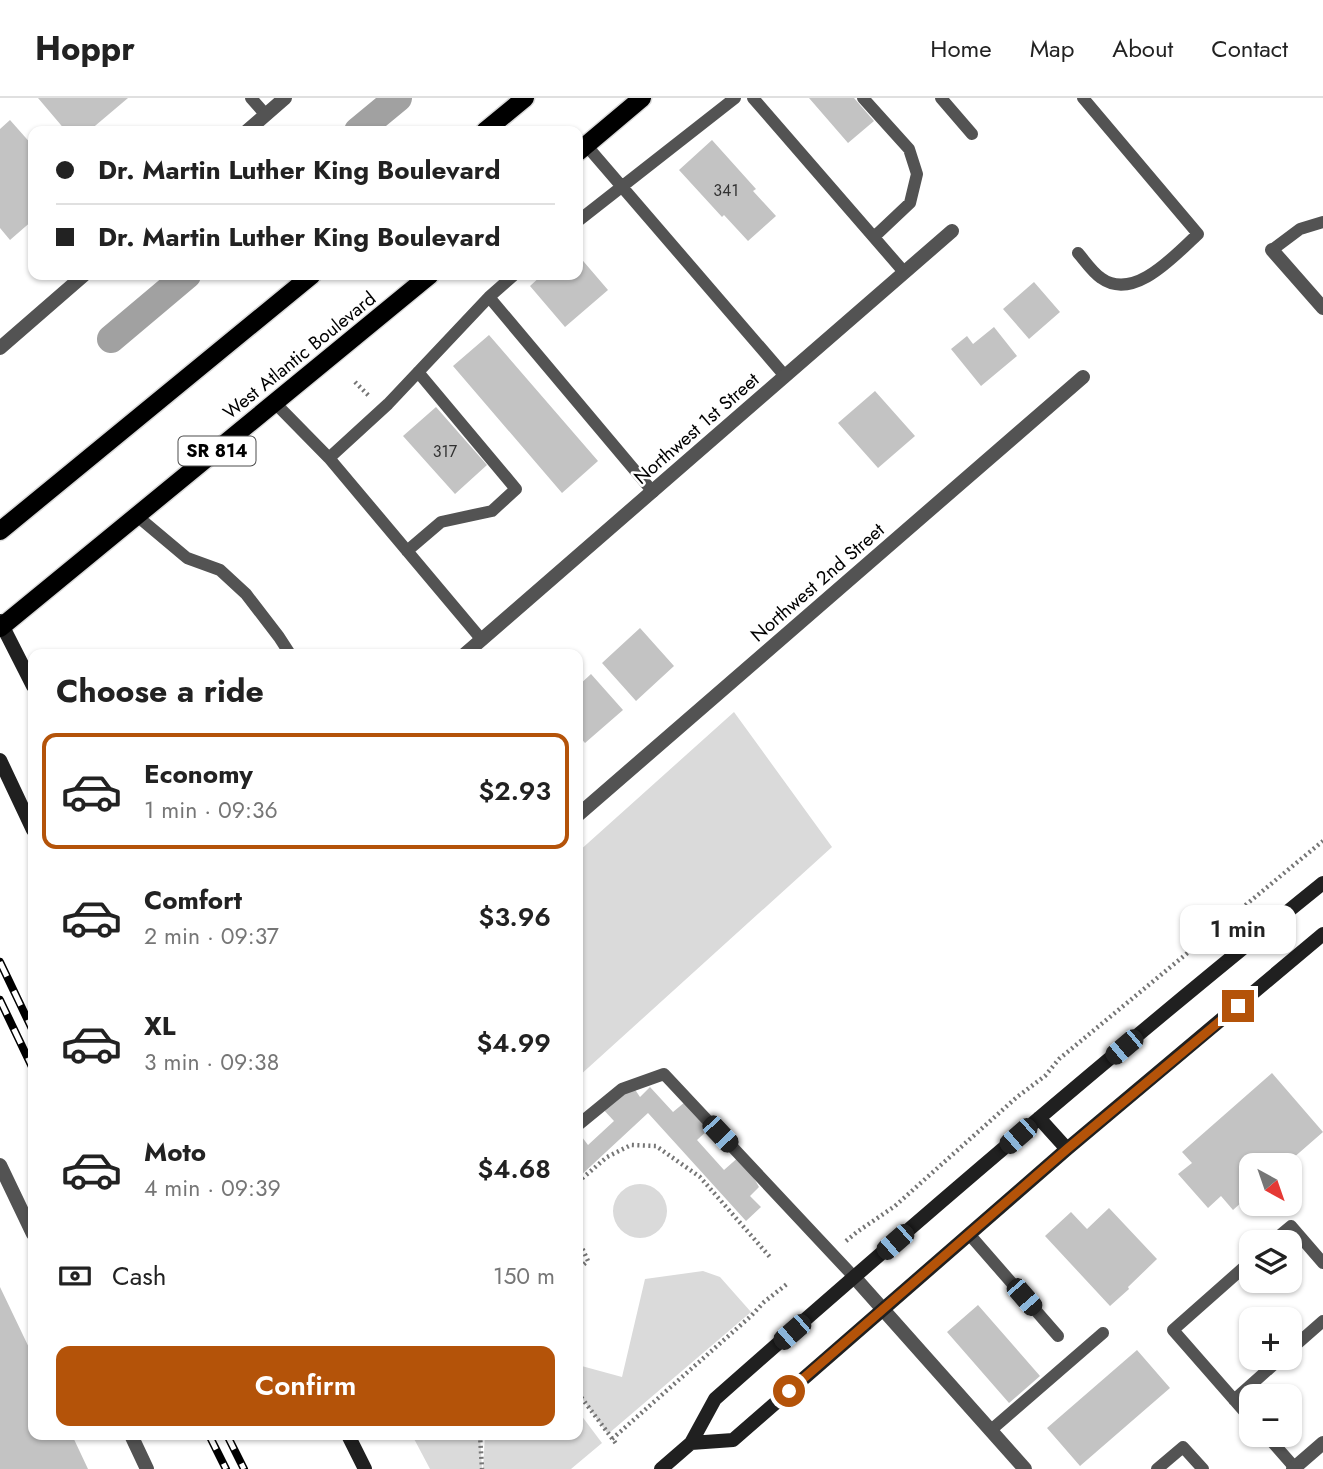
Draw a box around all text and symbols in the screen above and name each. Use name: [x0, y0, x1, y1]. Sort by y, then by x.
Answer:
text: Hoppr: [35, 25, 135, 72]
text: Home: [930, 31, 992, 66]
text: Map: [1030, 31, 1074, 66]
text: About: [1112, 31, 1173, 66]
text: Contact: [1211, 31, 1288, 66]
text: Dr. Martin Luther King Boulevard: [98, 151, 501, 189]
house number: 341: [713, 179, 739, 202]
text: Dr. Martin Luther King Boulevard: [98, 218, 501, 256]
street label: West Atlantic Boulevard: [217, 285, 381, 426]
street label: Northwest 1st Street: [628, 366, 765, 490]
road number: SR 814: [178, 436, 256, 466]
house number: 317: [433, 440, 458, 463]
street label: Northwest 2nd Street: [745, 516, 890, 648]
text: Choose a ride: [56, 668, 264, 714]
text: Economy: [144, 755, 253, 793]
icon: car: [60, 760, 123, 823]
text: $2.93: [478, 772, 551, 810]
text: 1 min · 09:36: [144, 793, 278, 827]
text: Comfort: [144, 881, 242, 919]
icon: car: [60, 886, 123, 949]
text: $3.96: [479, 898, 551, 936]
callout: 1 min: [1180, 904, 1296, 954]
text: 1 min: [1210, 912, 1266, 946]
text: 2 min · 09:37: [144, 919, 279, 953]
route end: [1222, 990, 1254, 1022]
text: XL: [144, 1007, 176, 1045]
icon: car: [60, 1012, 123, 1075]
text: $4.99: [476, 1024, 551, 1062]
car: [1102, 1025, 1147, 1069]
text: 3 min · 09:38: [144, 1045, 279, 1079]
car: [698, 1111, 743, 1157]
car: [996, 1114, 1041, 1158]
text: Moto: [144, 1133, 206, 1171]
icon: car: [60, 1138, 123, 1201]
text: $4.68: [477, 1150, 551, 1188]
north arrow: [1239, 1153, 1302, 1216]
map controls: [1239, 1153, 1302, 1447]
text: 4 min · 09:39: [144, 1171, 281, 1205]
car: [873, 1220, 918, 1264]
button: layers: [1239, 1230, 1302, 1293]
icon: cash: [56, 1257, 94, 1295]
text: Cash: [112, 1257, 166, 1295]
text: 150 m: [493, 1259, 555, 1293]
car: [1003, 1274, 1046, 1320]
button: +: [1239, 1307, 1302, 1370]
car: [770, 1310, 815, 1354]
button: Confirm: [56, 1346, 555, 1426]
route start: [773, 1375, 805, 1407]
button: −: [1239, 1384, 1302, 1447]

